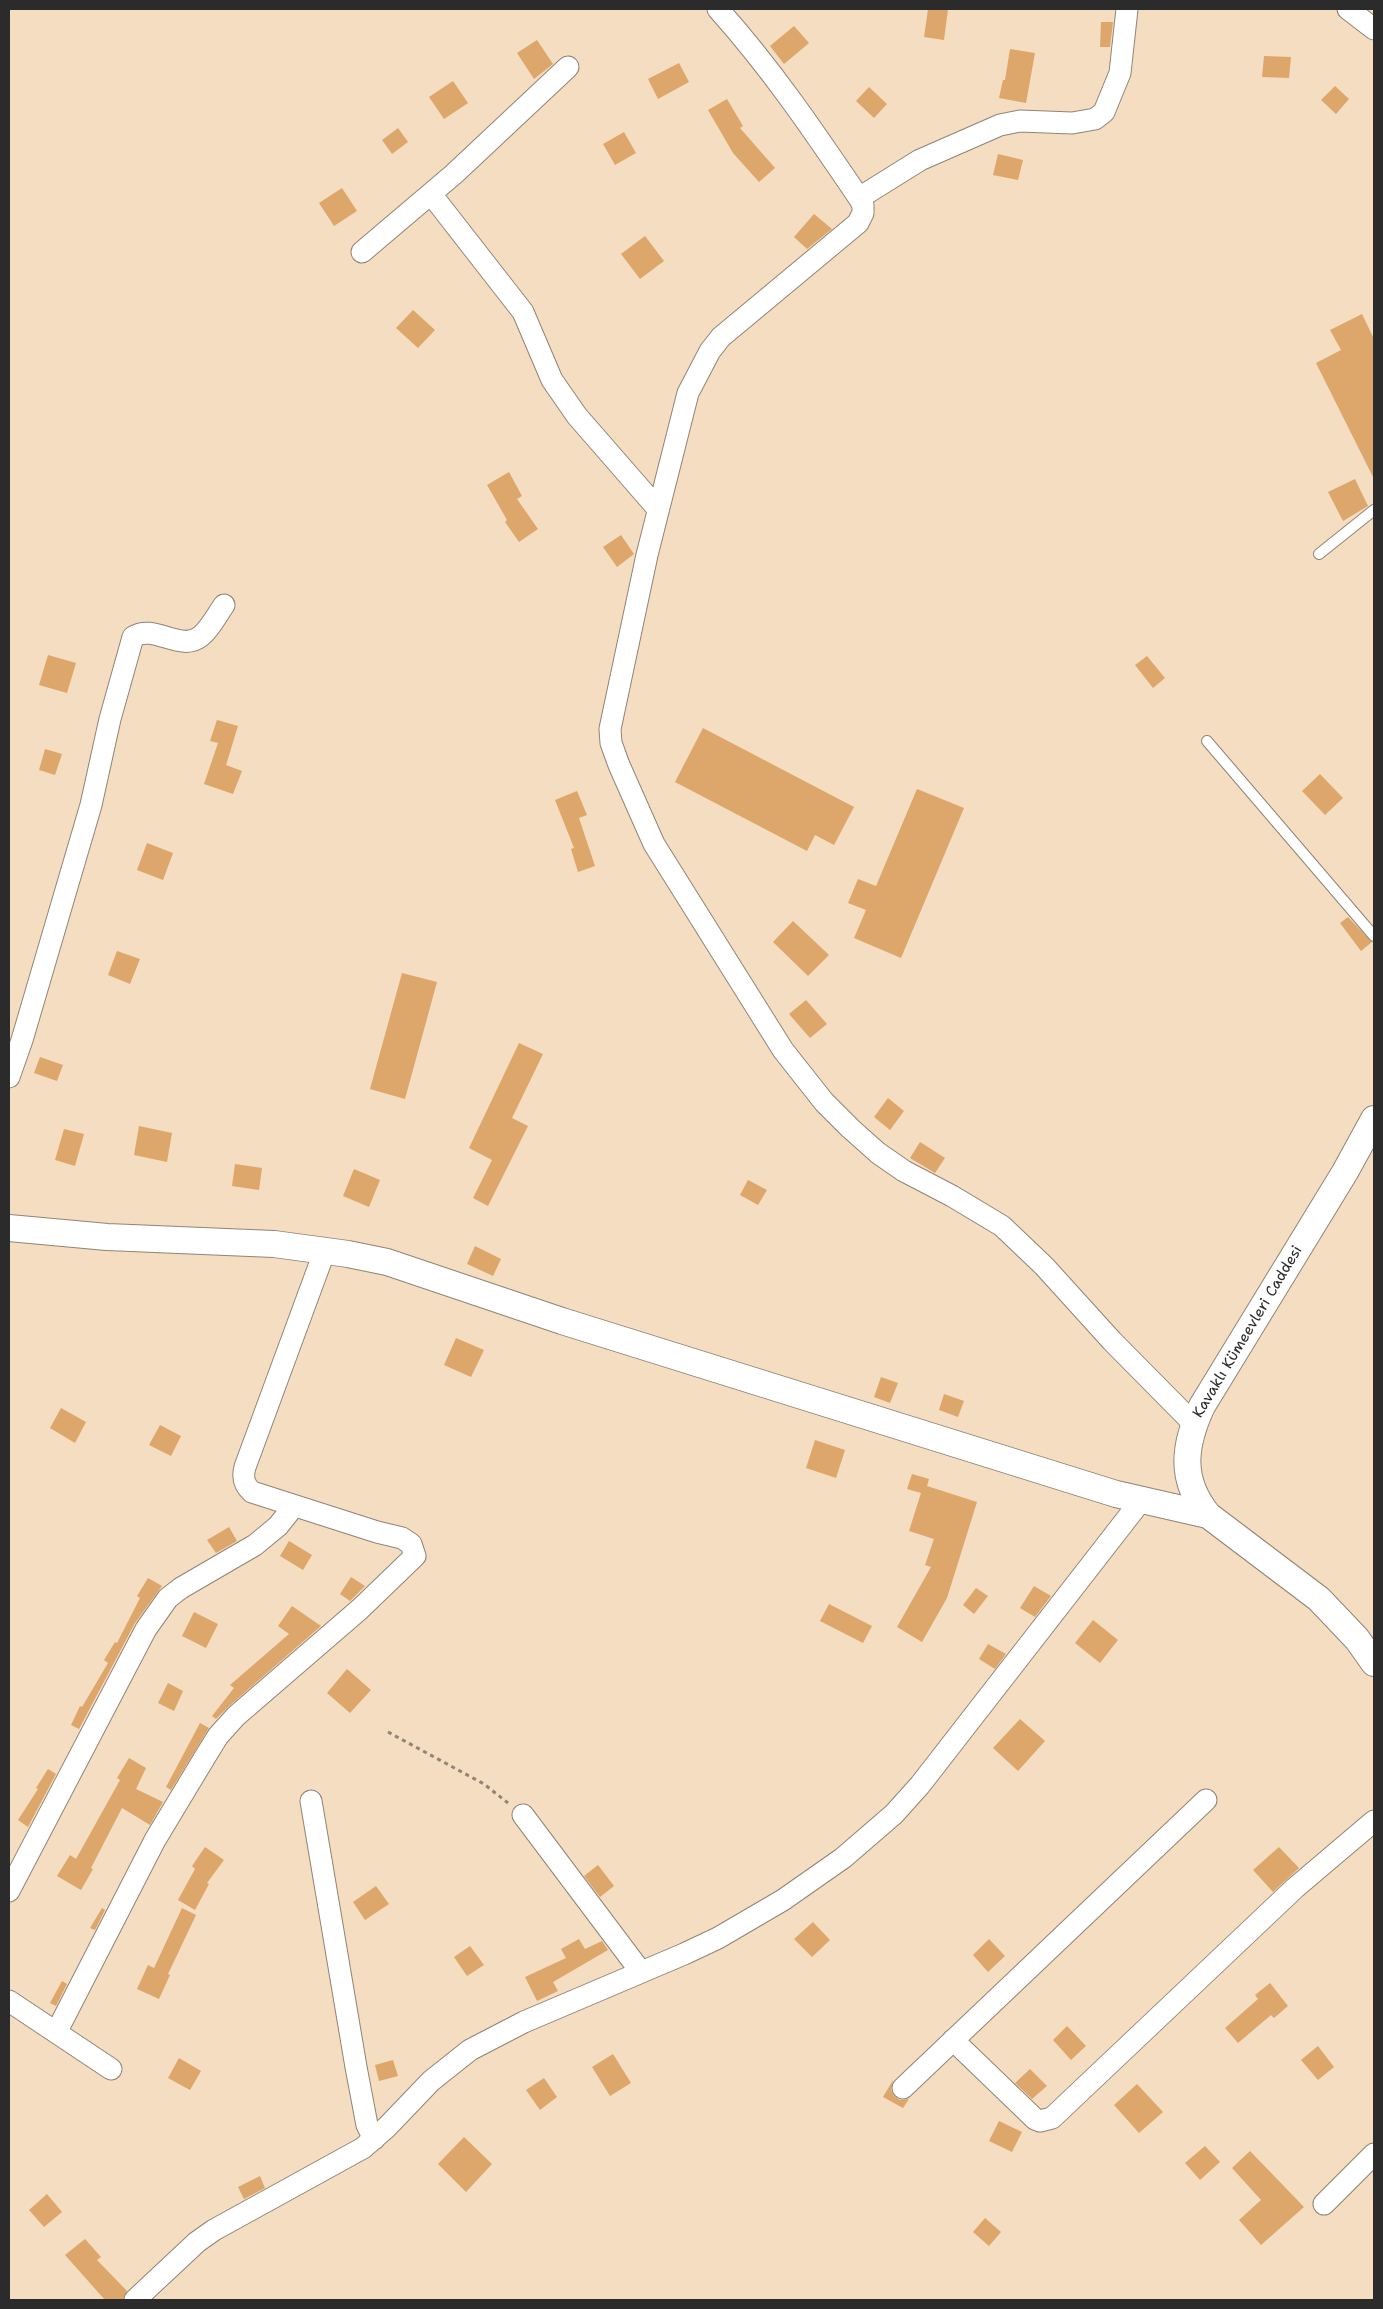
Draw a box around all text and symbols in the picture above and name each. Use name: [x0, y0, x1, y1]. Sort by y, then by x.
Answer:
street label: Kavaklı Kümeevleri Caddesi: [1189, 1243, 1307, 1421]

